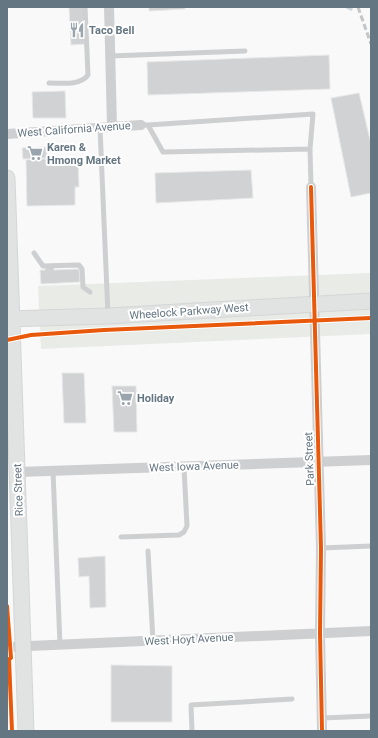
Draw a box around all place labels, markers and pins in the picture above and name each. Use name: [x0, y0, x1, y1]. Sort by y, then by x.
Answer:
restaurant icon: Taco Bell: [68, 21, 86, 39]
place label: Taco Bell: [89, 24, 134, 37]
place label: Karen & Hmong Market: [47, 141, 121, 167]
supermarket icon: Karen & Hmong Market: [26, 144, 44, 162]
supermarket icon: Holiday: [116, 389, 134, 407]
place label: Holiday: [137, 392, 175, 405]

